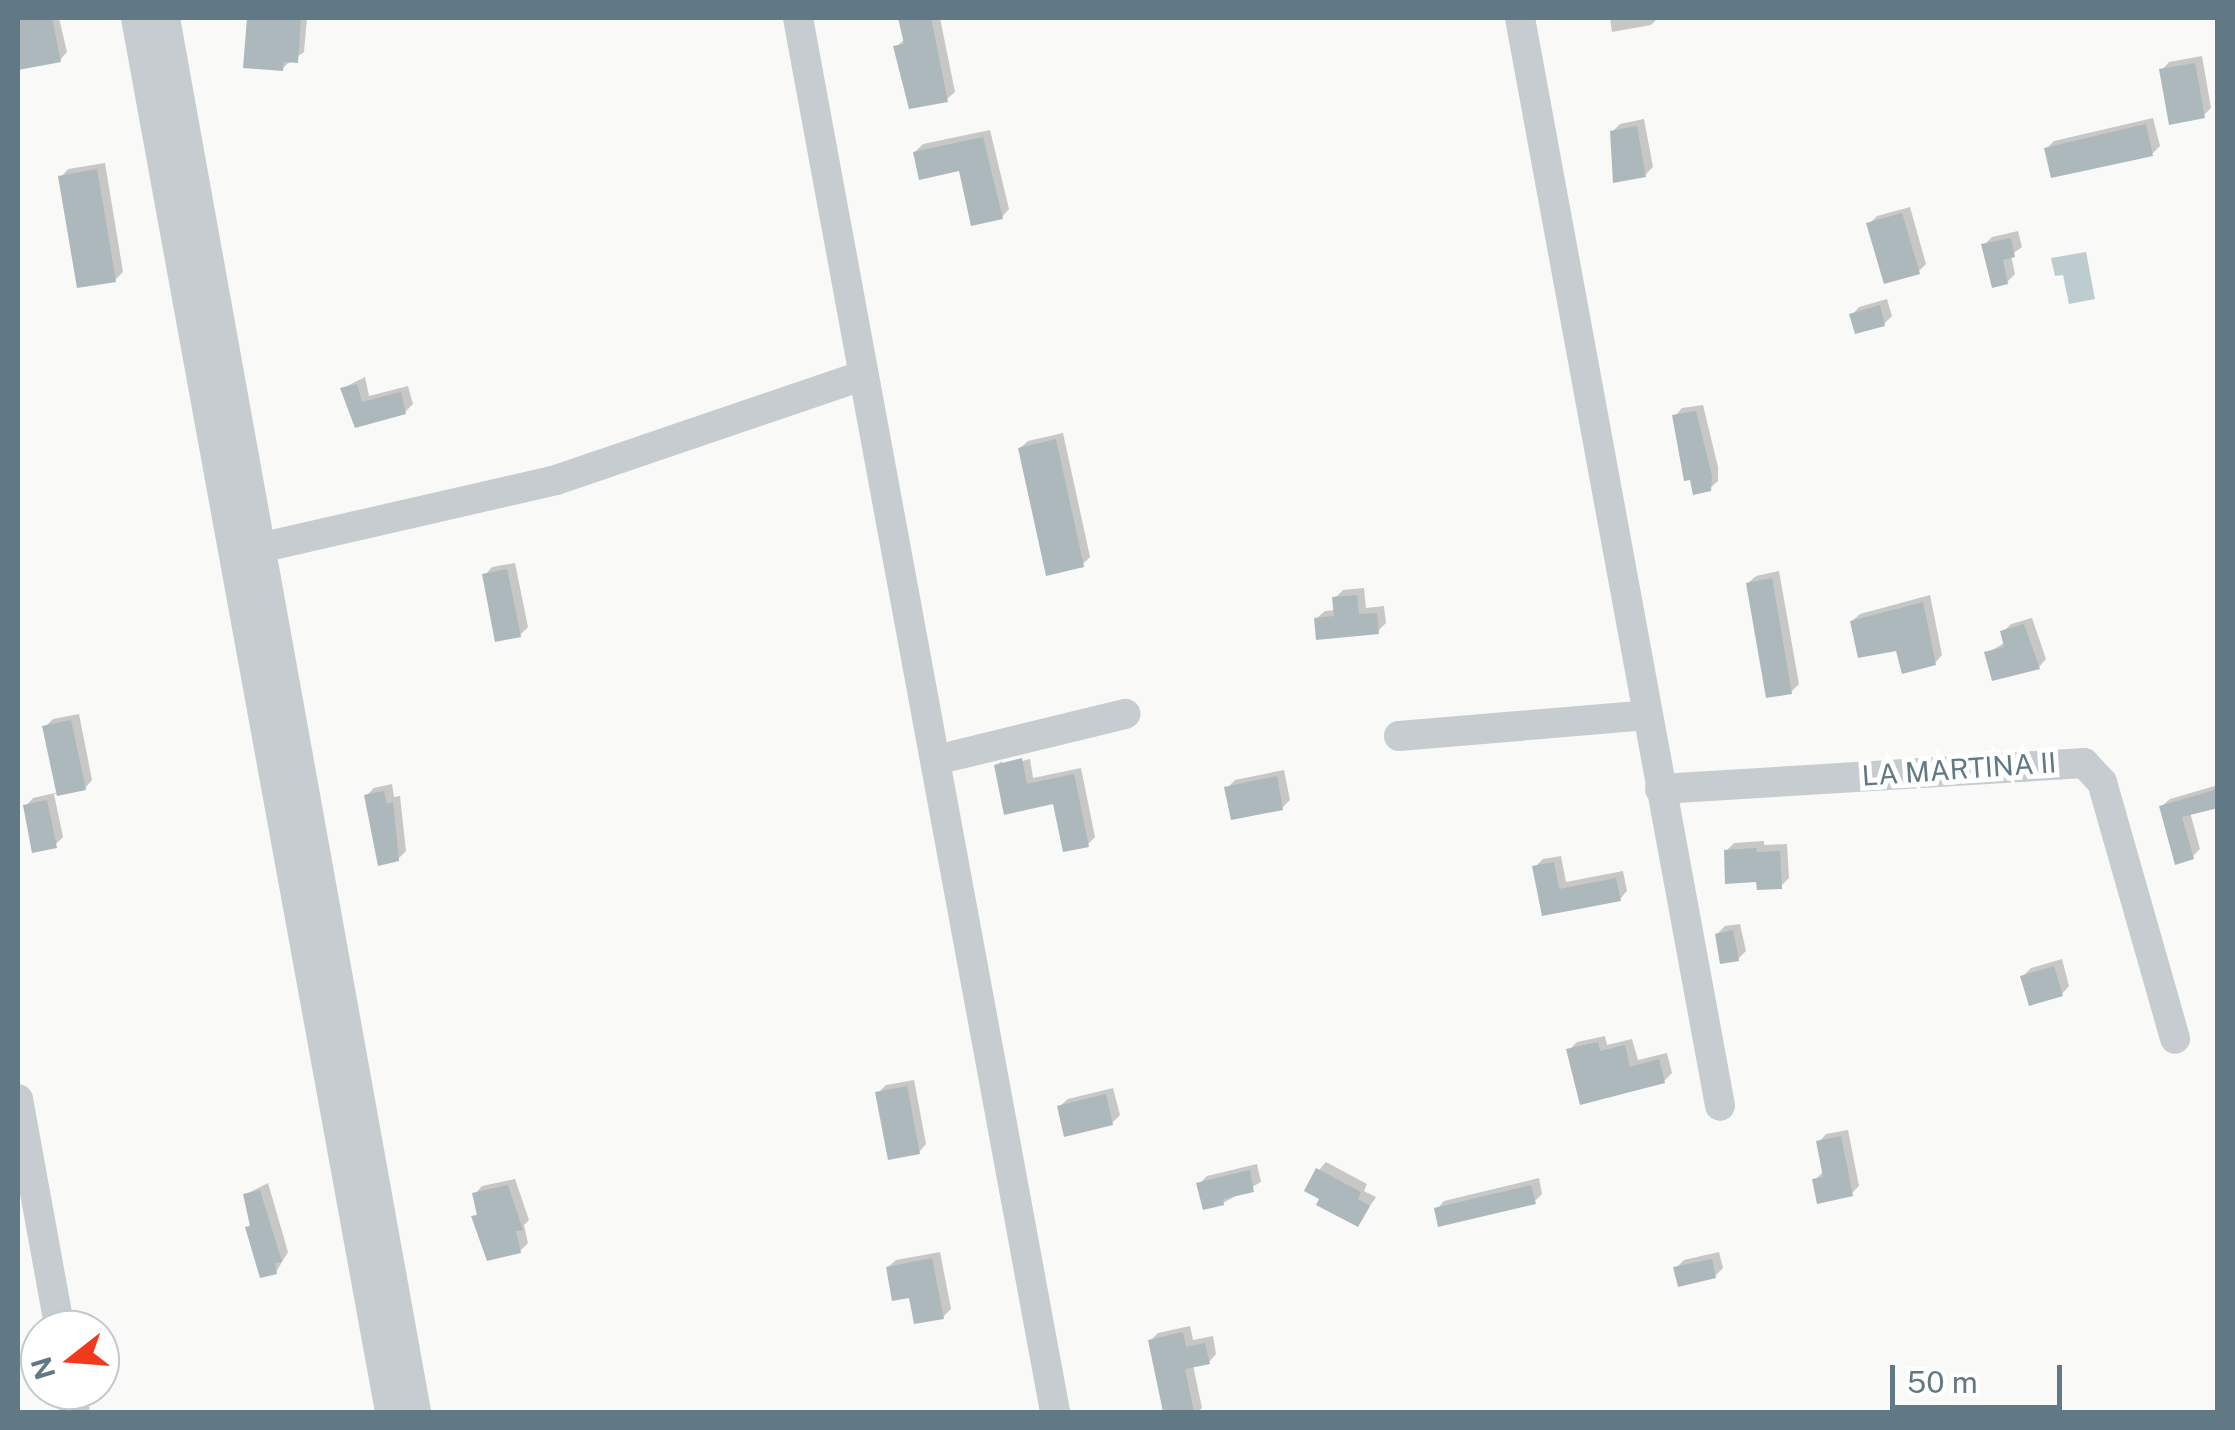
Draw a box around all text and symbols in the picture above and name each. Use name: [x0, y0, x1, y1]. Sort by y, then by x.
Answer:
street label: LA MARTINA II: [1861, 745, 2057, 793]
north arrow: [20, 1310, 120, 1410]
scale bar: [1895, 1345, 2068, 1407]
text: N: [24, 1353, 62, 1384]
text: 50 m: [1907, 1364, 1978, 1400]

